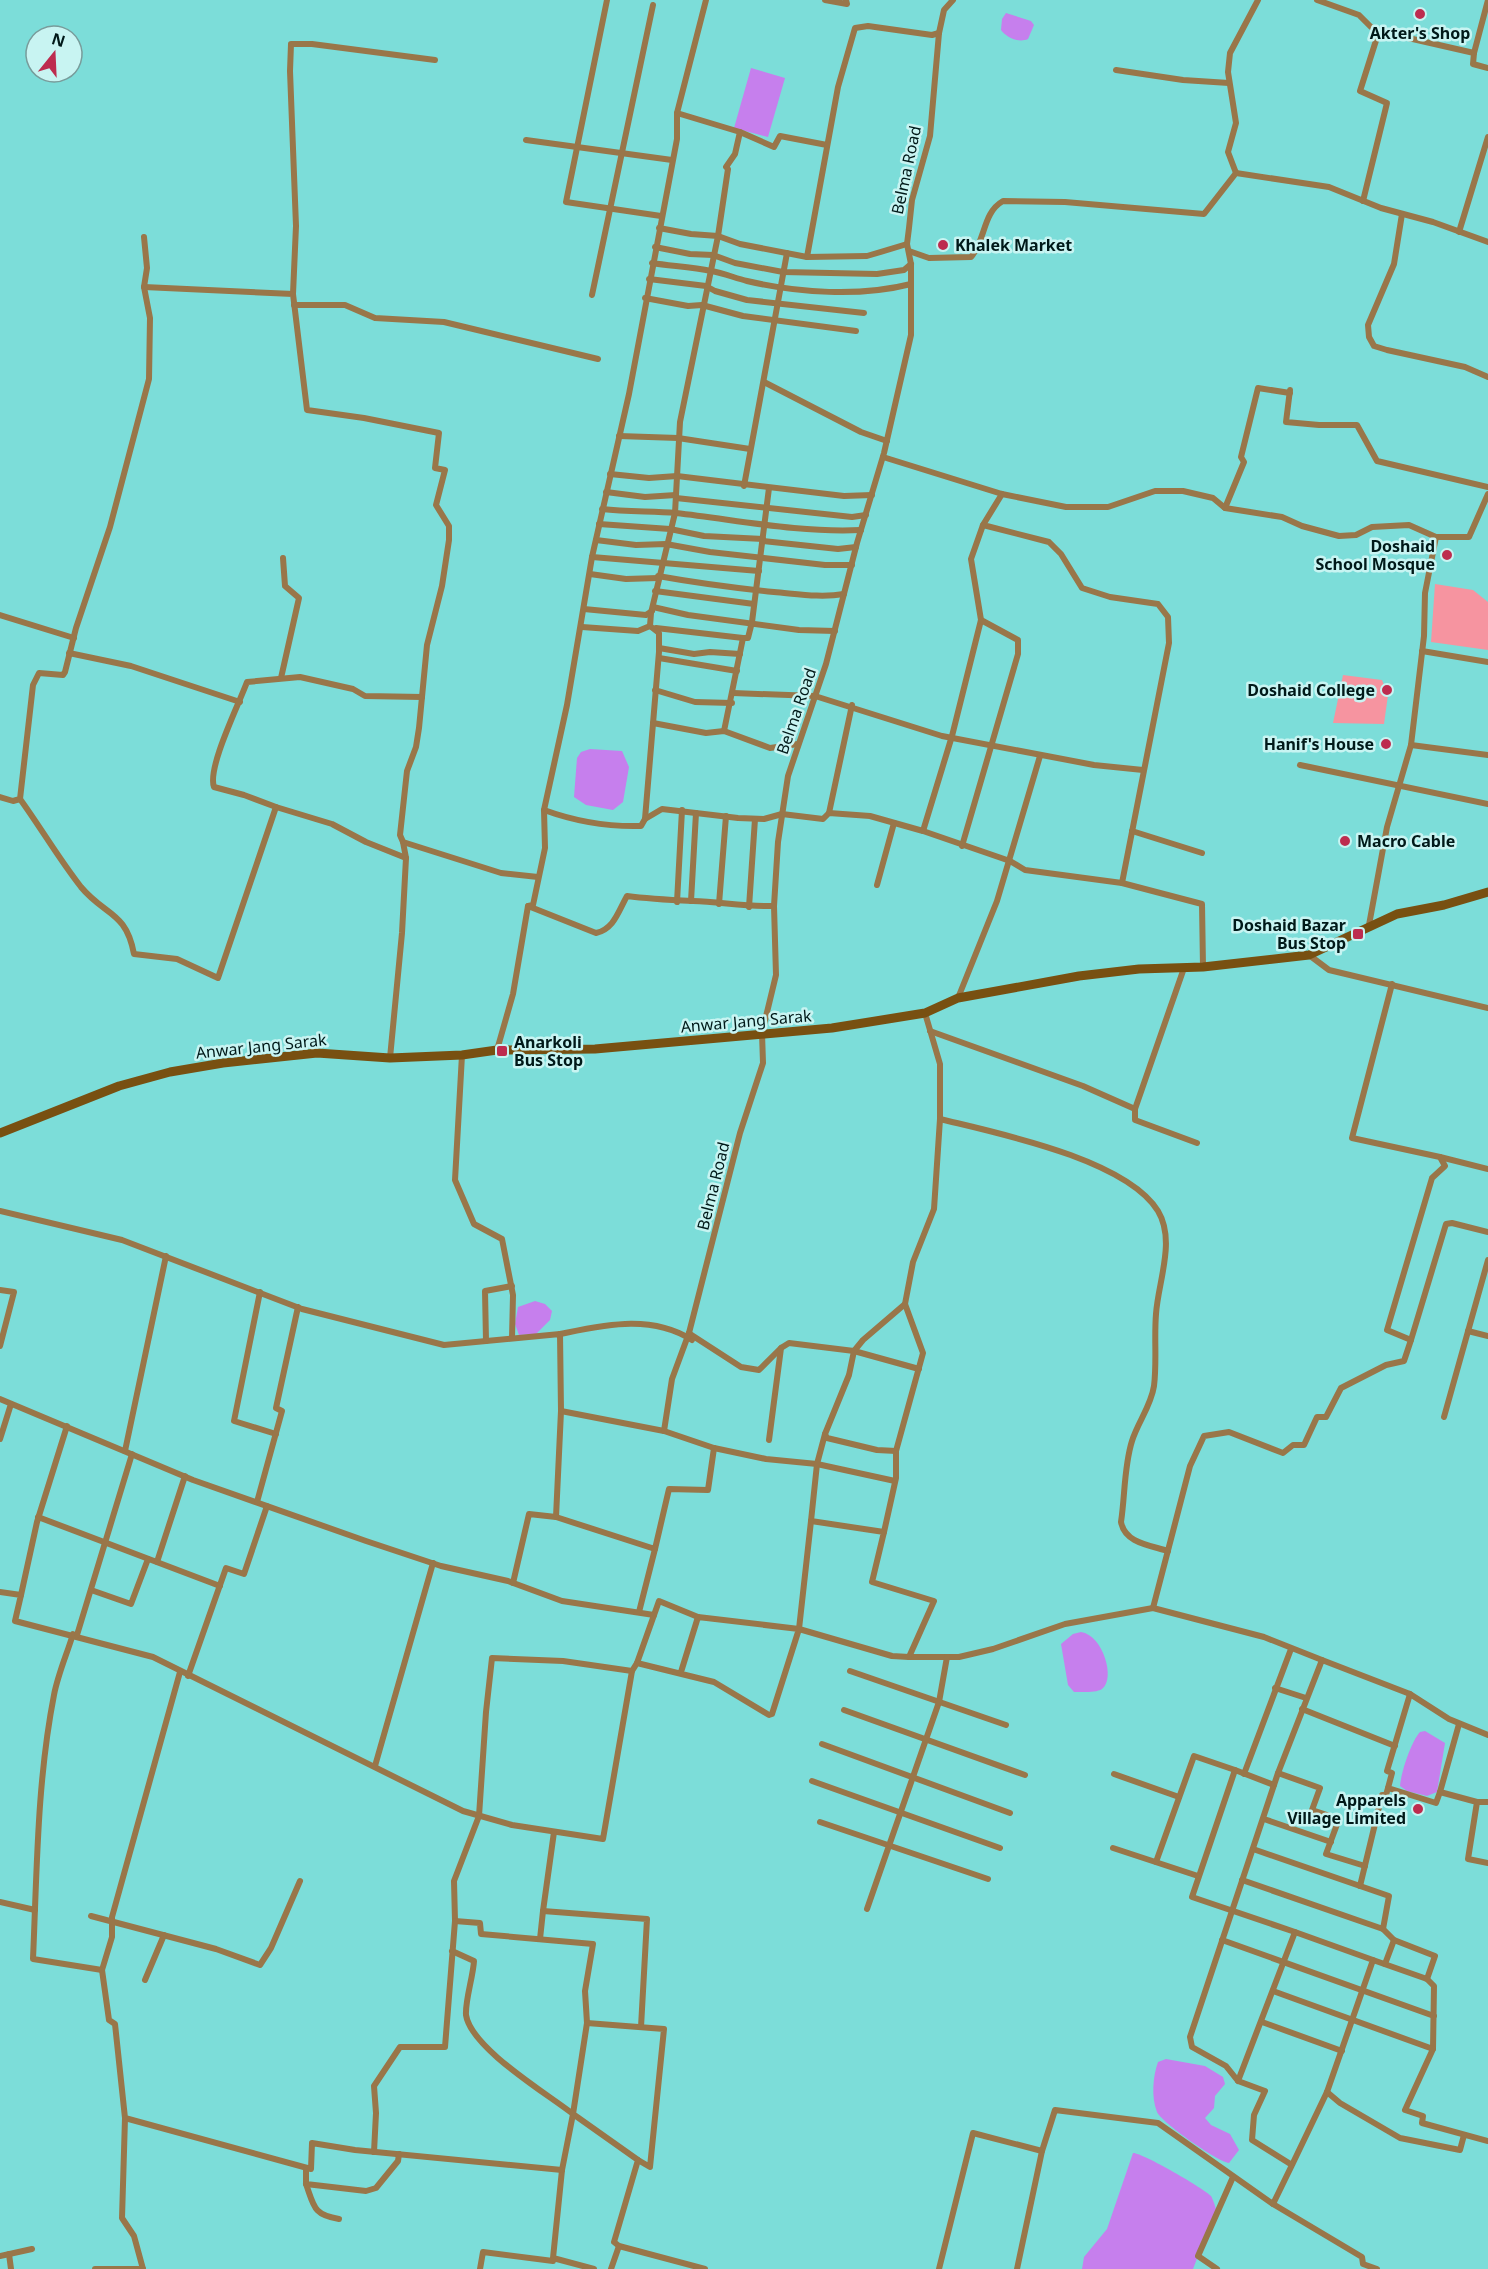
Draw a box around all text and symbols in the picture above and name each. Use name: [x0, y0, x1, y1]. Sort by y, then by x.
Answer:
marker: Akter's Shop: [1413, 7, 1427, 21]
place label: Akter's Shop: [1370, 22, 1470, 44]
north arrow: [24, 24, 84, 84]
text: N: [49, 27, 68, 52]
street label: Belma Road: [886, 124, 926, 216]
place label: Khalek Market: [955, 234, 1072, 256]
marker: Khalek Market: [936, 238, 950, 252]
place label: Doshaid School Mosque: [1315, 535, 1435, 575]
marker: Doshaid School Mosque: [1440, 548, 1454, 562]
street label: Belma Road: [771, 665, 821, 757]
place label: Doshaid College: [1247, 679, 1375, 701]
marker: Doshaid College: [1380, 683, 1394, 697]
place label: Hanif's House: [1264, 733, 1374, 755]
marker: Hanif's House: [1379, 737, 1393, 751]
place label: Macro Cable: [1357, 830, 1455, 852]
marker: Macro Cable: [1338, 834, 1352, 848]
place label: Doshaid Bazar Bus Stop: [1232, 914, 1346, 954]
marker: Doshaid Bazar Bus Stop: [1351, 927, 1365, 941]
street label: Anwar Jang Sarak: [680, 1004, 813, 1038]
street label: Anwar Jang Sarak: [195, 1028, 328, 1064]
place label: Anarkoli Bus Stop: [514, 1031, 583, 1071]
marker: Anarkoli Bus Stop: [495, 1044, 509, 1058]
street label: Belma Road: [691, 1140, 735, 1232]
place label: Apparels Village Limited: [1287, 1789, 1406, 1829]
marker: Apparels Village Limited: [1411, 1802, 1425, 1816]

